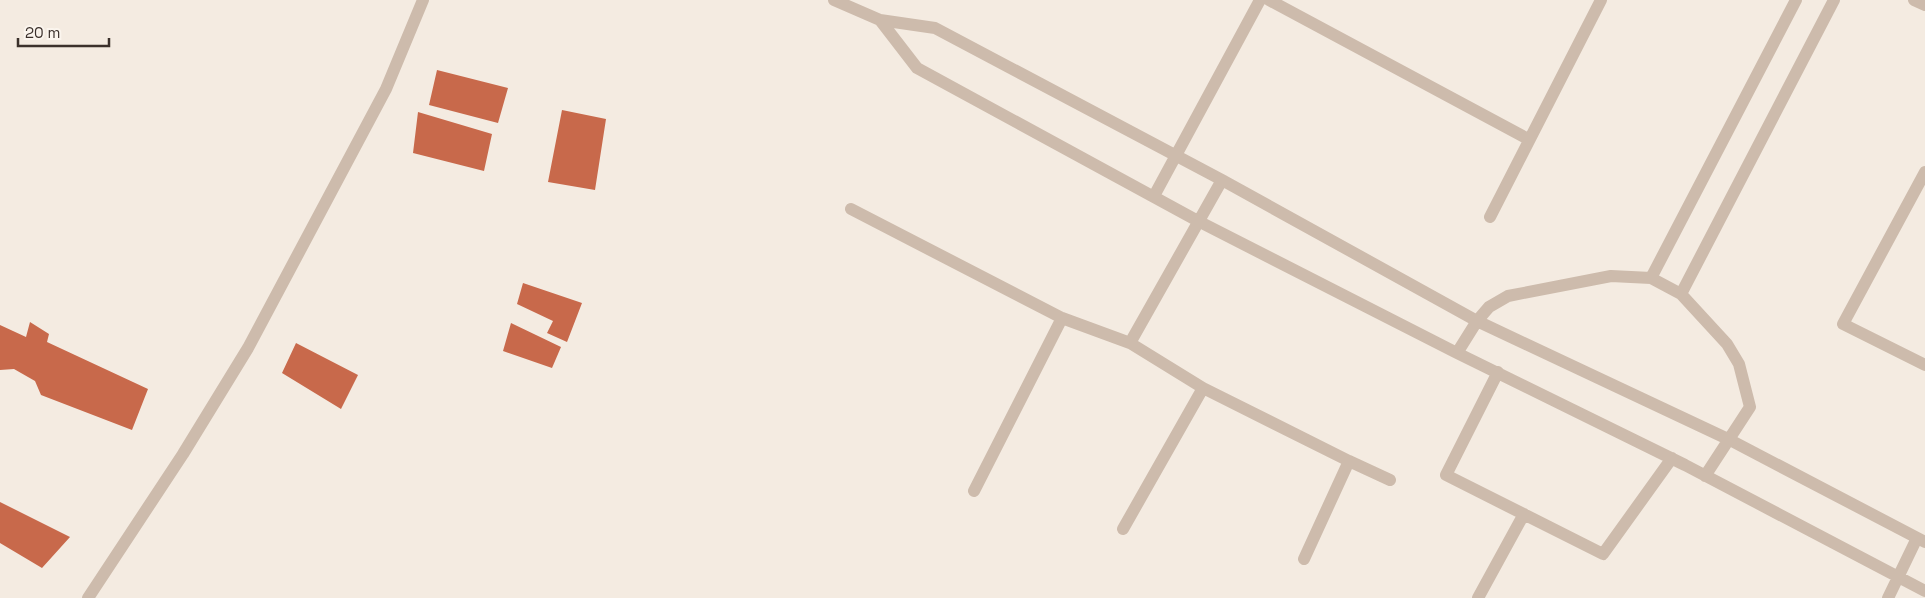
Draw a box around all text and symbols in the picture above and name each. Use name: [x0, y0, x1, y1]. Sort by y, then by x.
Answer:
scale bar: [18, 15, 109, 47]
text: 20 m: [25, 23, 60, 42]

